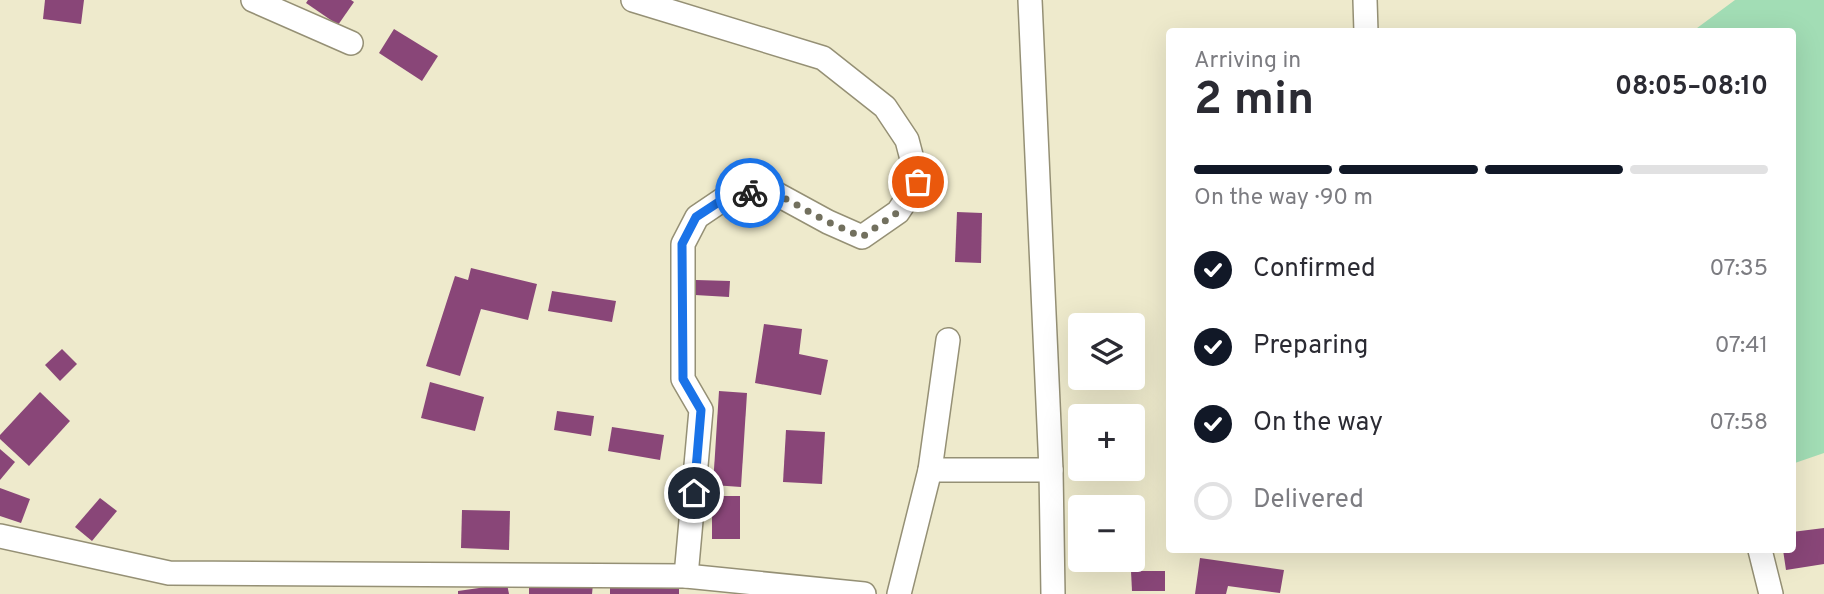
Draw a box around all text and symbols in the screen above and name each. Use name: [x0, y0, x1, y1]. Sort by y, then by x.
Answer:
text: Arriving in: [1194, 47, 1301, 76]
text: 08:05–08:10: [1615, 71, 1768, 104]
text: 2 min: [1194, 72, 1314, 131]
pin: [888, 152, 948, 212]
courier: [715, 158, 785, 228]
icon: bag: [899, 163, 937, 201]
icon: bike: [731, 174, 769, 212]
text: On the way · 90 m: [1194, 184, 1373, 213]
icon: check: [1194, 251, 1232, 289]
text: Confirmed: [1253, 253, 1376, 286]
text: 07:35: [1710, 255, 1768, 284]
map controls: [1068, 313, 1145, 572]
button: layers: [1068, 313, 1145, 390]
icon: check: [1194, 328, 1232, 366]
text: Preparing: [1253, 330, 1368, 363]
text: 07:41: [1715, 332, 1768, 361]
button: +: [1068, 404, 1145, 481]
icon: check: [1194, 405, 1232, 443]
text: On the way: [1253, 407, 1383, 440]
text: 07:58: [1709, 409, 1768, 438]
pin: [664, 463, 724, 523]
icon: home: [675, 474, 713, 512]
text: Delivered: [1253, 484, 1364, 517]
button: −: [1068, 495, 1145, 572]

